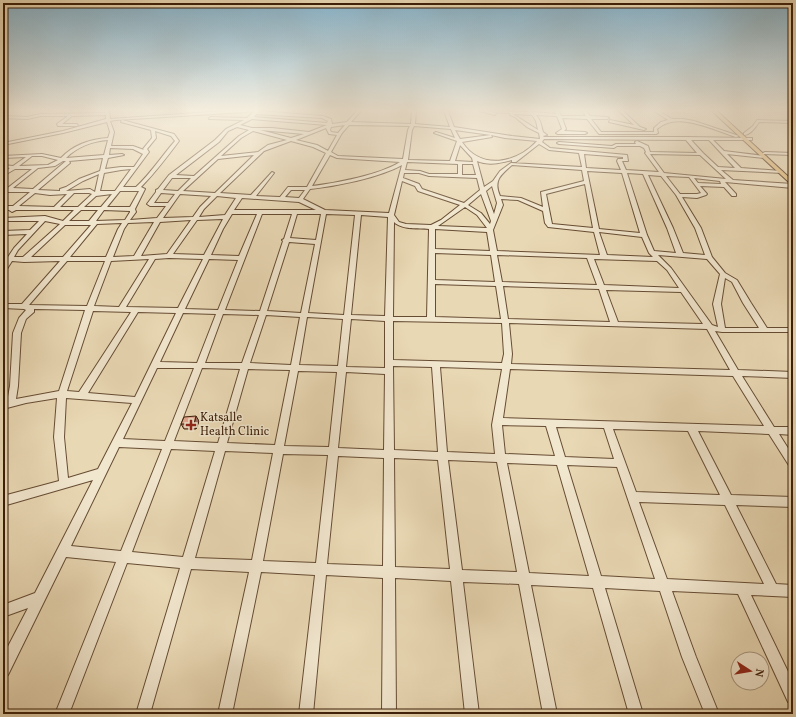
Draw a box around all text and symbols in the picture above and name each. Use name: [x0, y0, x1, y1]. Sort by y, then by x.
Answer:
place label: Katsalle Health Clinic: [200, 410, 269, 440]
marker: Katsalle Health Clinic: [185, 419, 197, 431]
north arrow: [730, 651, 770, 691]
text: N: [750, 667, 766, 678]

